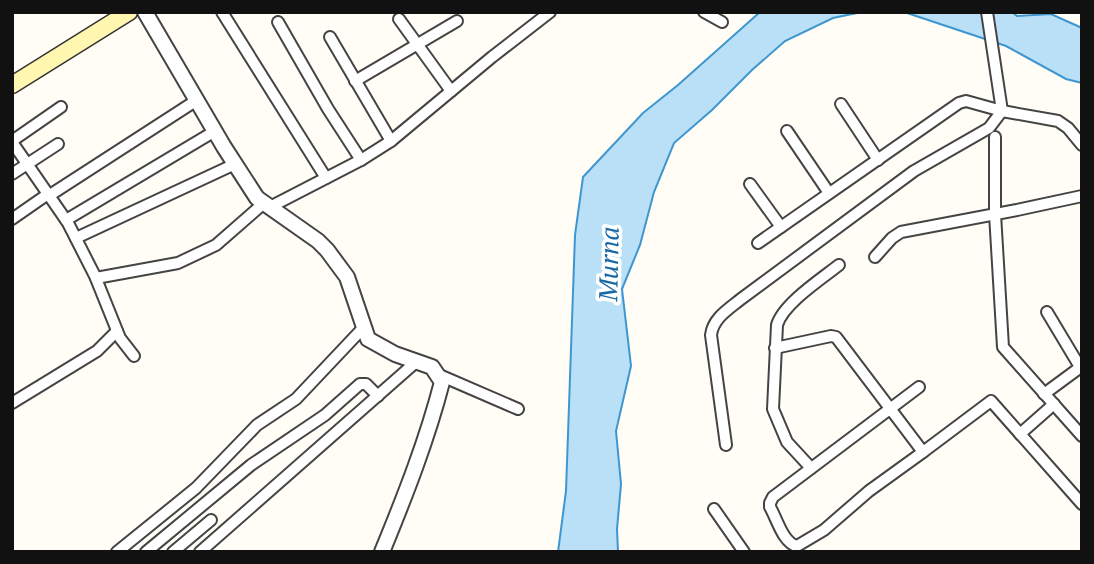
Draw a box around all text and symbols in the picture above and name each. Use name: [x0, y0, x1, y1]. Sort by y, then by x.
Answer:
water label: Murna: [590, 226, 626, 303]

